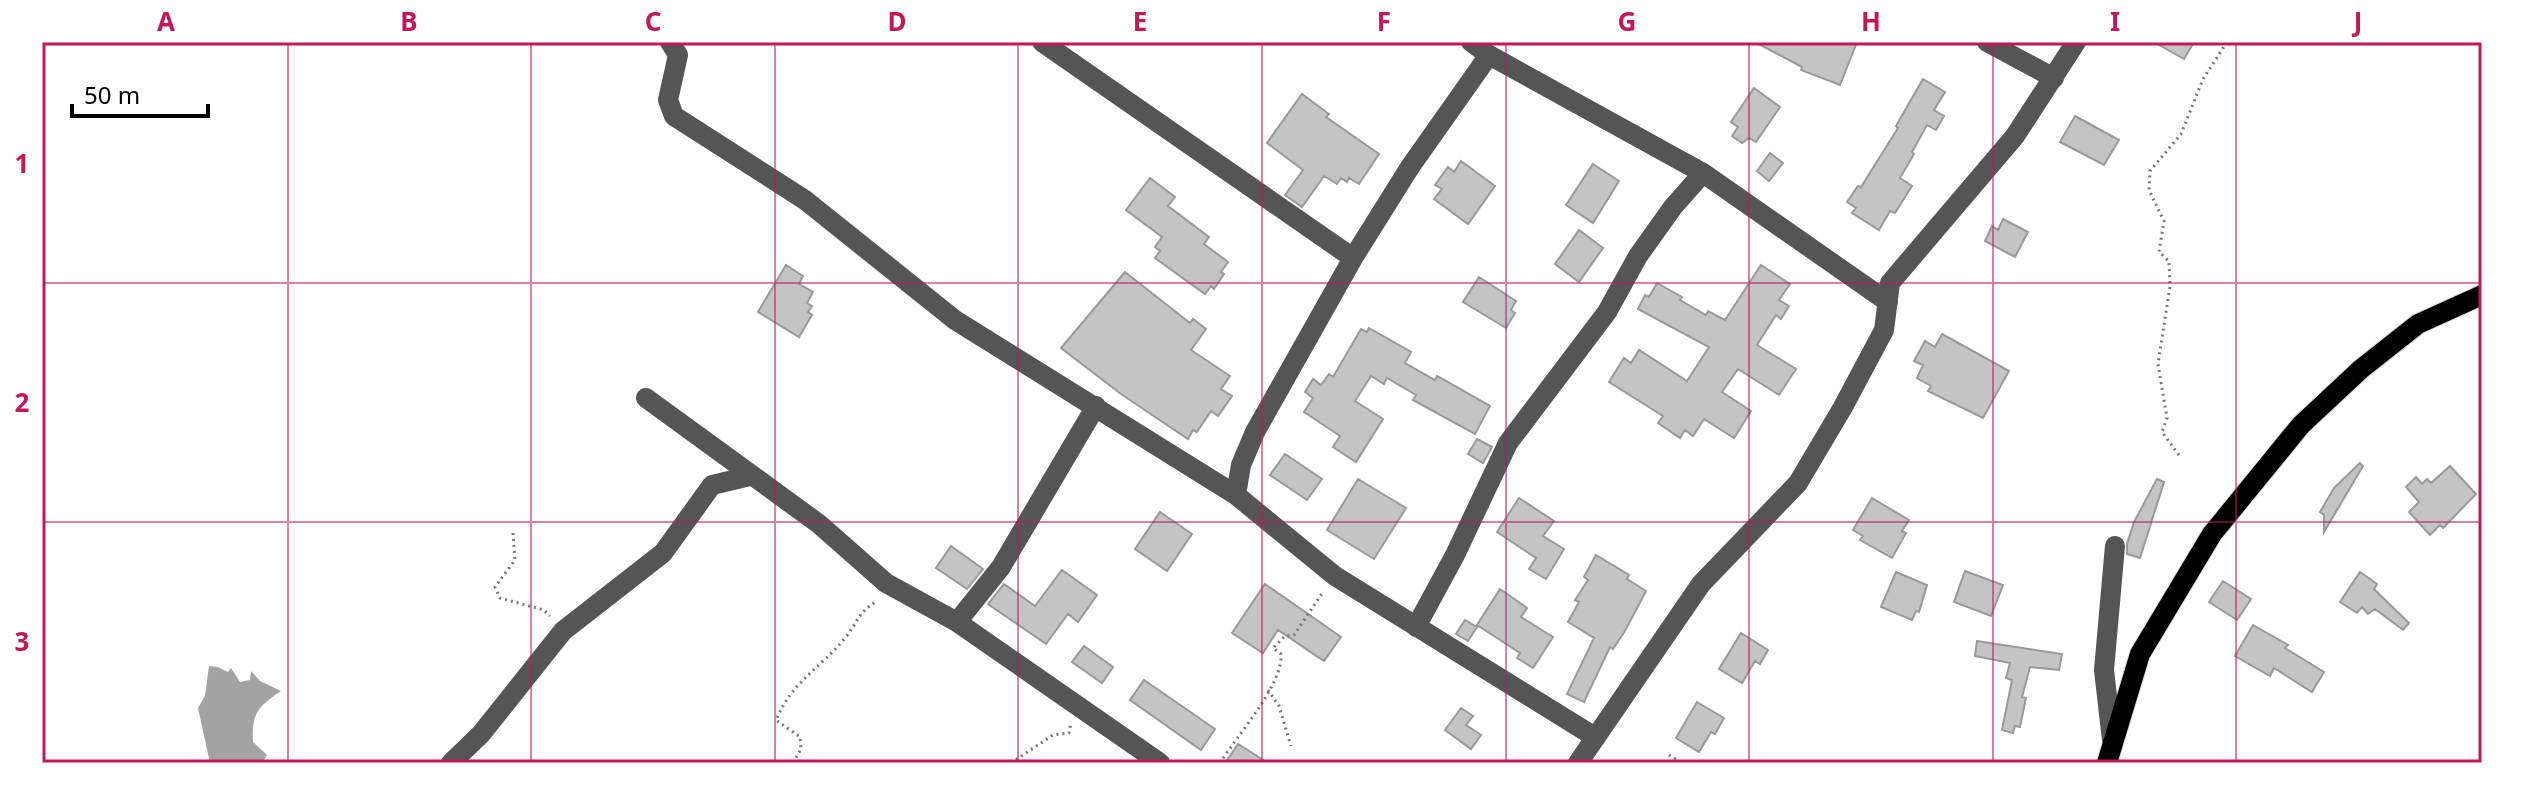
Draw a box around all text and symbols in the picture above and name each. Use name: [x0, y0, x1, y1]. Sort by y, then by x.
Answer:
text: A: [157, 3, 175, 39]
text: B: [400, 3, 418, 39]
text: C: [645, 3, 661, 39]
text: D: [887, 3, 907, 39]
text: E: [1133, 3, 1147, 39]
text: F: [1377, 3, 1391, 39]
text: G: [1618, 3, 1636, 39]
text: H: [1861, 3, 1881, 39]
text: I: [2110, 3, 2120, 39]
text: J: [2352, 3, 2362, 39]
scale bar: [72, 68, 208, 118]
text: 50 m: [84, 78, 140, 111]
text: 1: [15, 145, 29, 181]
text: 2: [15, 384, 30, 420]
text: 3: [15, 623, 29, 659]

